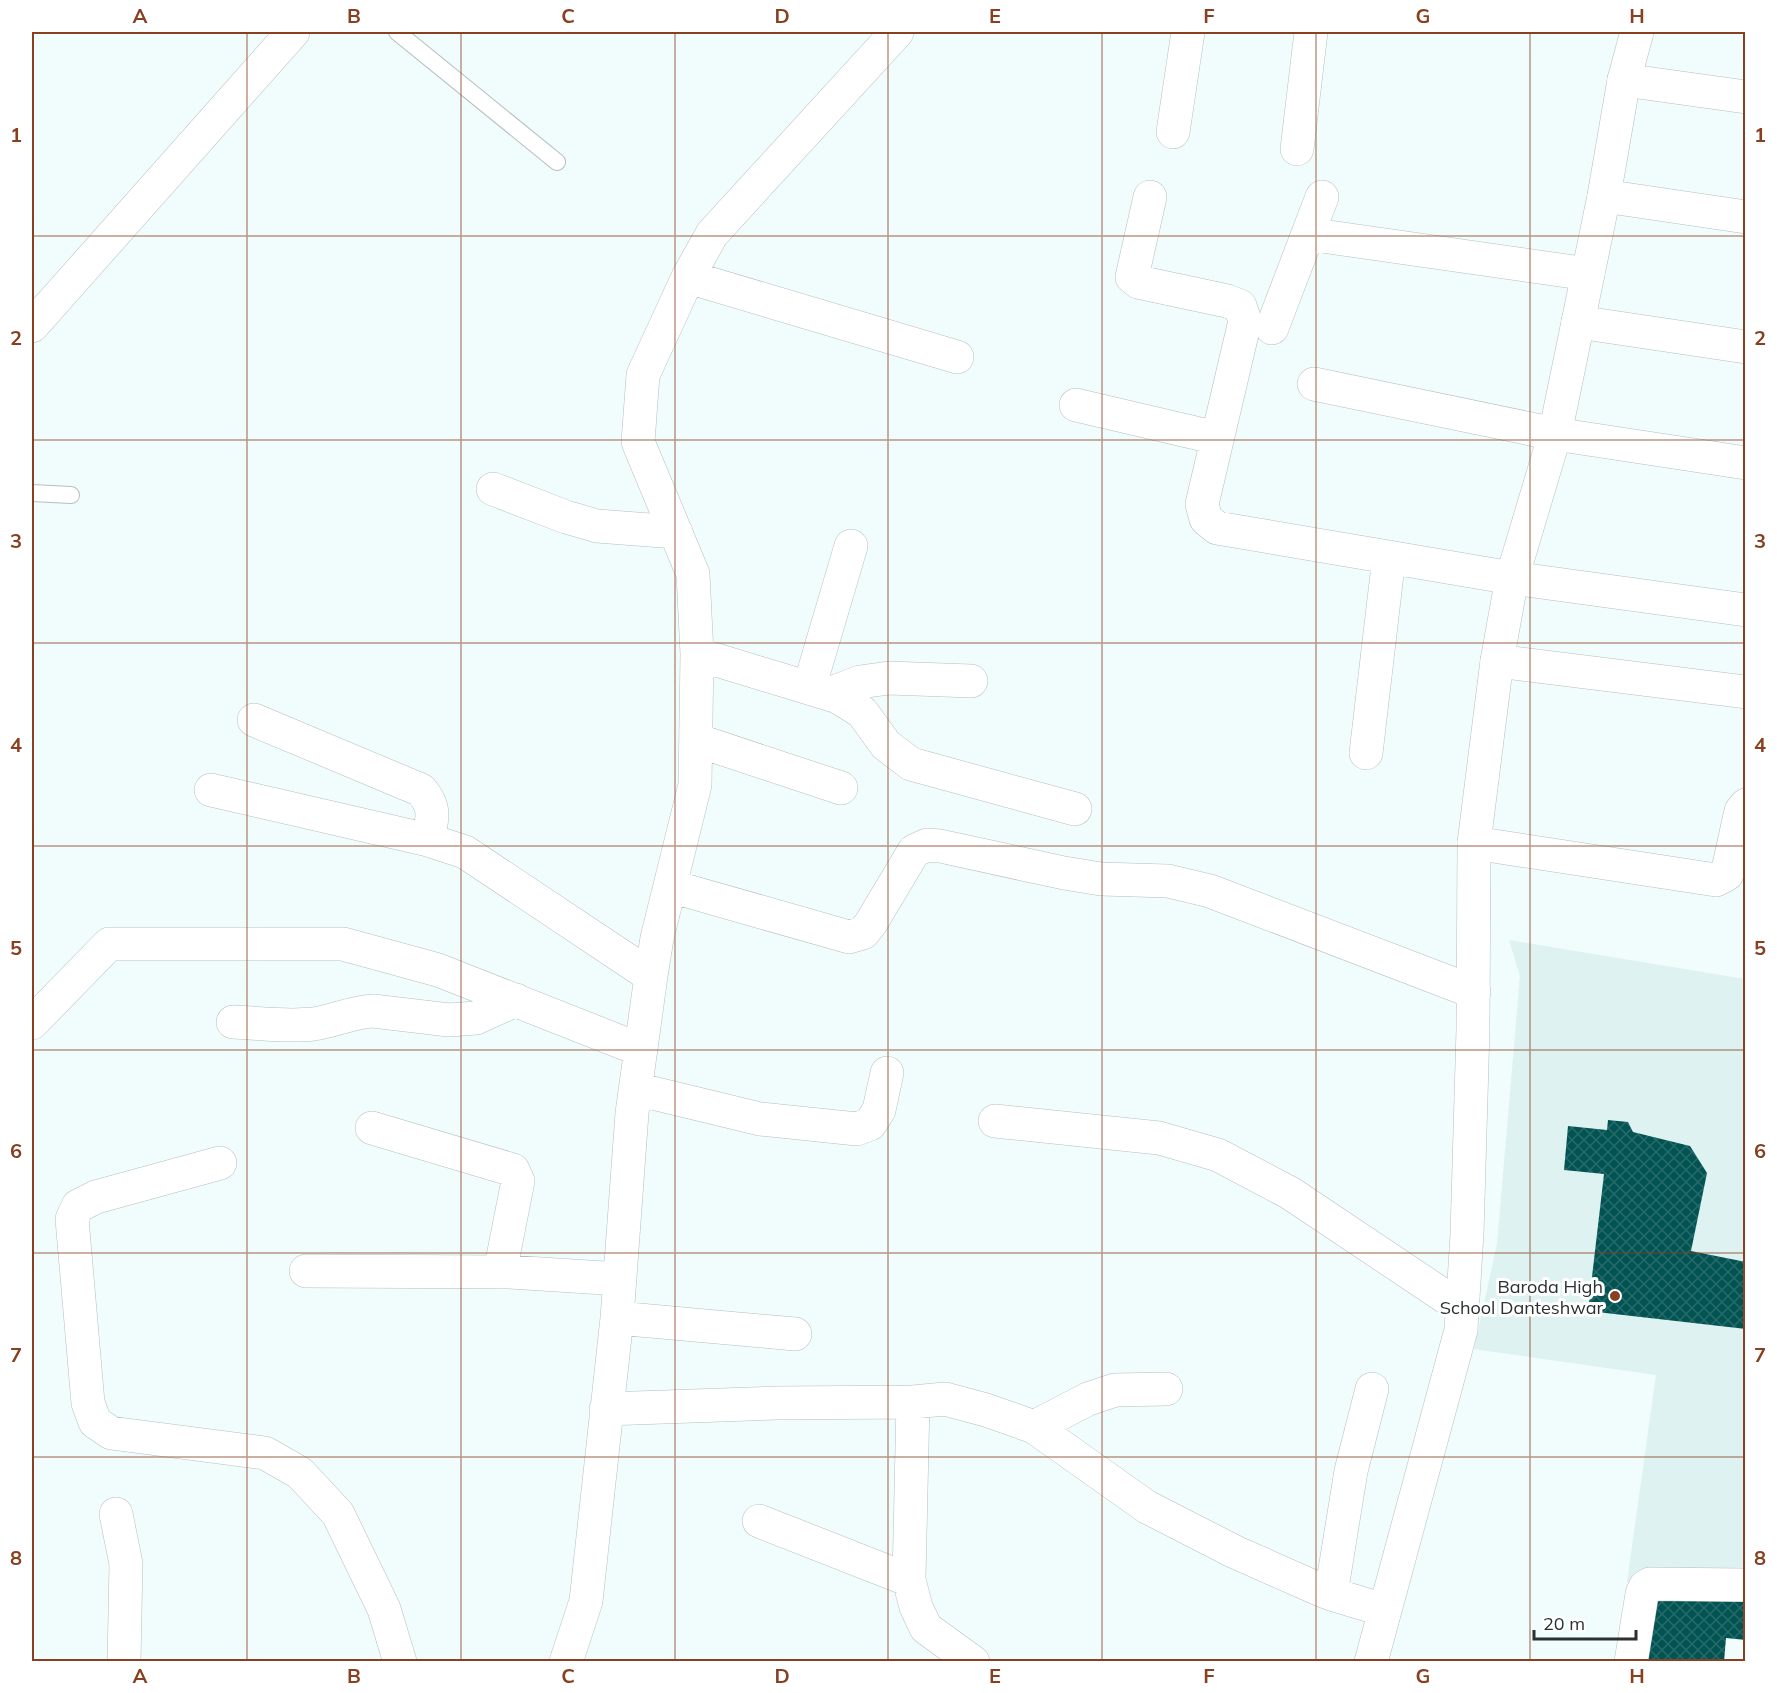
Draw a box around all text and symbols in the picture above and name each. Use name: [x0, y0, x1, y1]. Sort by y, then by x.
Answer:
text: A: [133, 3, 148, 28]
text: B: [347, 3, 361, 28]
text: C: [561, 3, 575, 28]
text: D: [774, 3, 790, 28]
text: E: [989, 3, 1001, 28]
text: F: [1203, 3, 1215, 28]
text: G: [1416, 3, 1430, 28]
text: H: [1629, 3, 1645, 28]
text: 1: [10, 122, 22, 147]
text: 1: [1754, 122, 1766, 147]
text: 2: [10, 325, 22, 350]
text: 2: [1754, 325, 1766, 350]
text: 3: [10, 528, 22, 553]
text: 3: [1754, 528, 1766, 553]
text: 4: [10, 732, 22, 757]
text: 4: [1754, 732, 1766, 757]
text: 5: [10, 935, 22, 960]
text: 5: [1754, 935, 1766, 960]
text: 6: [10, 1138, 22, 1163]
text: 6: [1754, 1138, 1766, 1163]
place label: Baroda High School Danteshwar: [1440, 1275, 1603, 1319]
marker: Baroda High School Danteshwar: [1608, 1289, 1622, 1303]
text: 7: [10, 1342, 22, 1367]
text: 7: [1754, 1342, 1766, 1367]
text: 8: [10, 1545, 22, 1570]
text: 8: [1754, 1545, 1766, 1570]
scale bar: [1534, 1603, 1636, 1641]
text: 20 m: [1543, 1612, 1585, 1635]
text: A: [133, 1663, 148, 1688]
text: B: [347, 1663, 361, 1688]
text: C: [561, 1663, 575, 1688]
text: D: [774, 1663, 790, 1688]
text: E: [989, 1663, 1001, 1688]
text: F: [1203, 1663, 1215, 1688]
text: G: [1416, 1663, 1430, 1688]
text: H: [1629, 1663, 1645, 1688]

